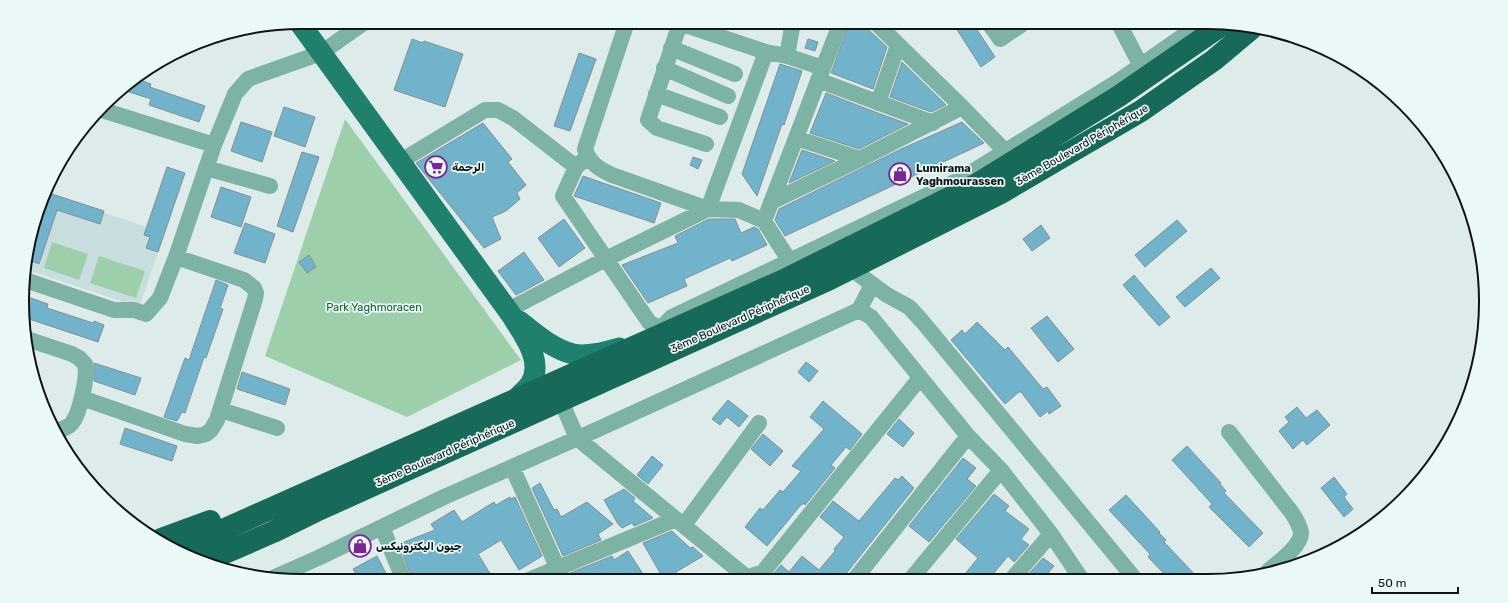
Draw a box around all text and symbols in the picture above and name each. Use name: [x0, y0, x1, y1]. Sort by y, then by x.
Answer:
street label: 3ème Boulevard Périphérique: [1013, 102, 1151, 188]
supermarket icon: الرحمة: [423, 154, 449, 180]
place label: الرحمة: [452, 161, 484, 174]
shop icon: Lumirama Yaghmourassen: [887, 161, 913, 187]
place label: Lumirama Yaghmourassen: [916, 162, 1004, 188]
street label: 3ème Boulevard Périphérique: [668, 282, 812, 356]
park label: Park Yaghmoracen: [326, 301, 422, 314]
street label: 3ème Boulevard Périphérique: [373, 416, 517, 490]
shop icon: جيون اليكترونيكس: [347, 533, 373, 559]
place label: جيون اليكترونيكس: [376, 540, 462, 553]
scale bar: [1372, 569, 1458, 595]
text: 50 m: [1378, 576, 1406, 590]

